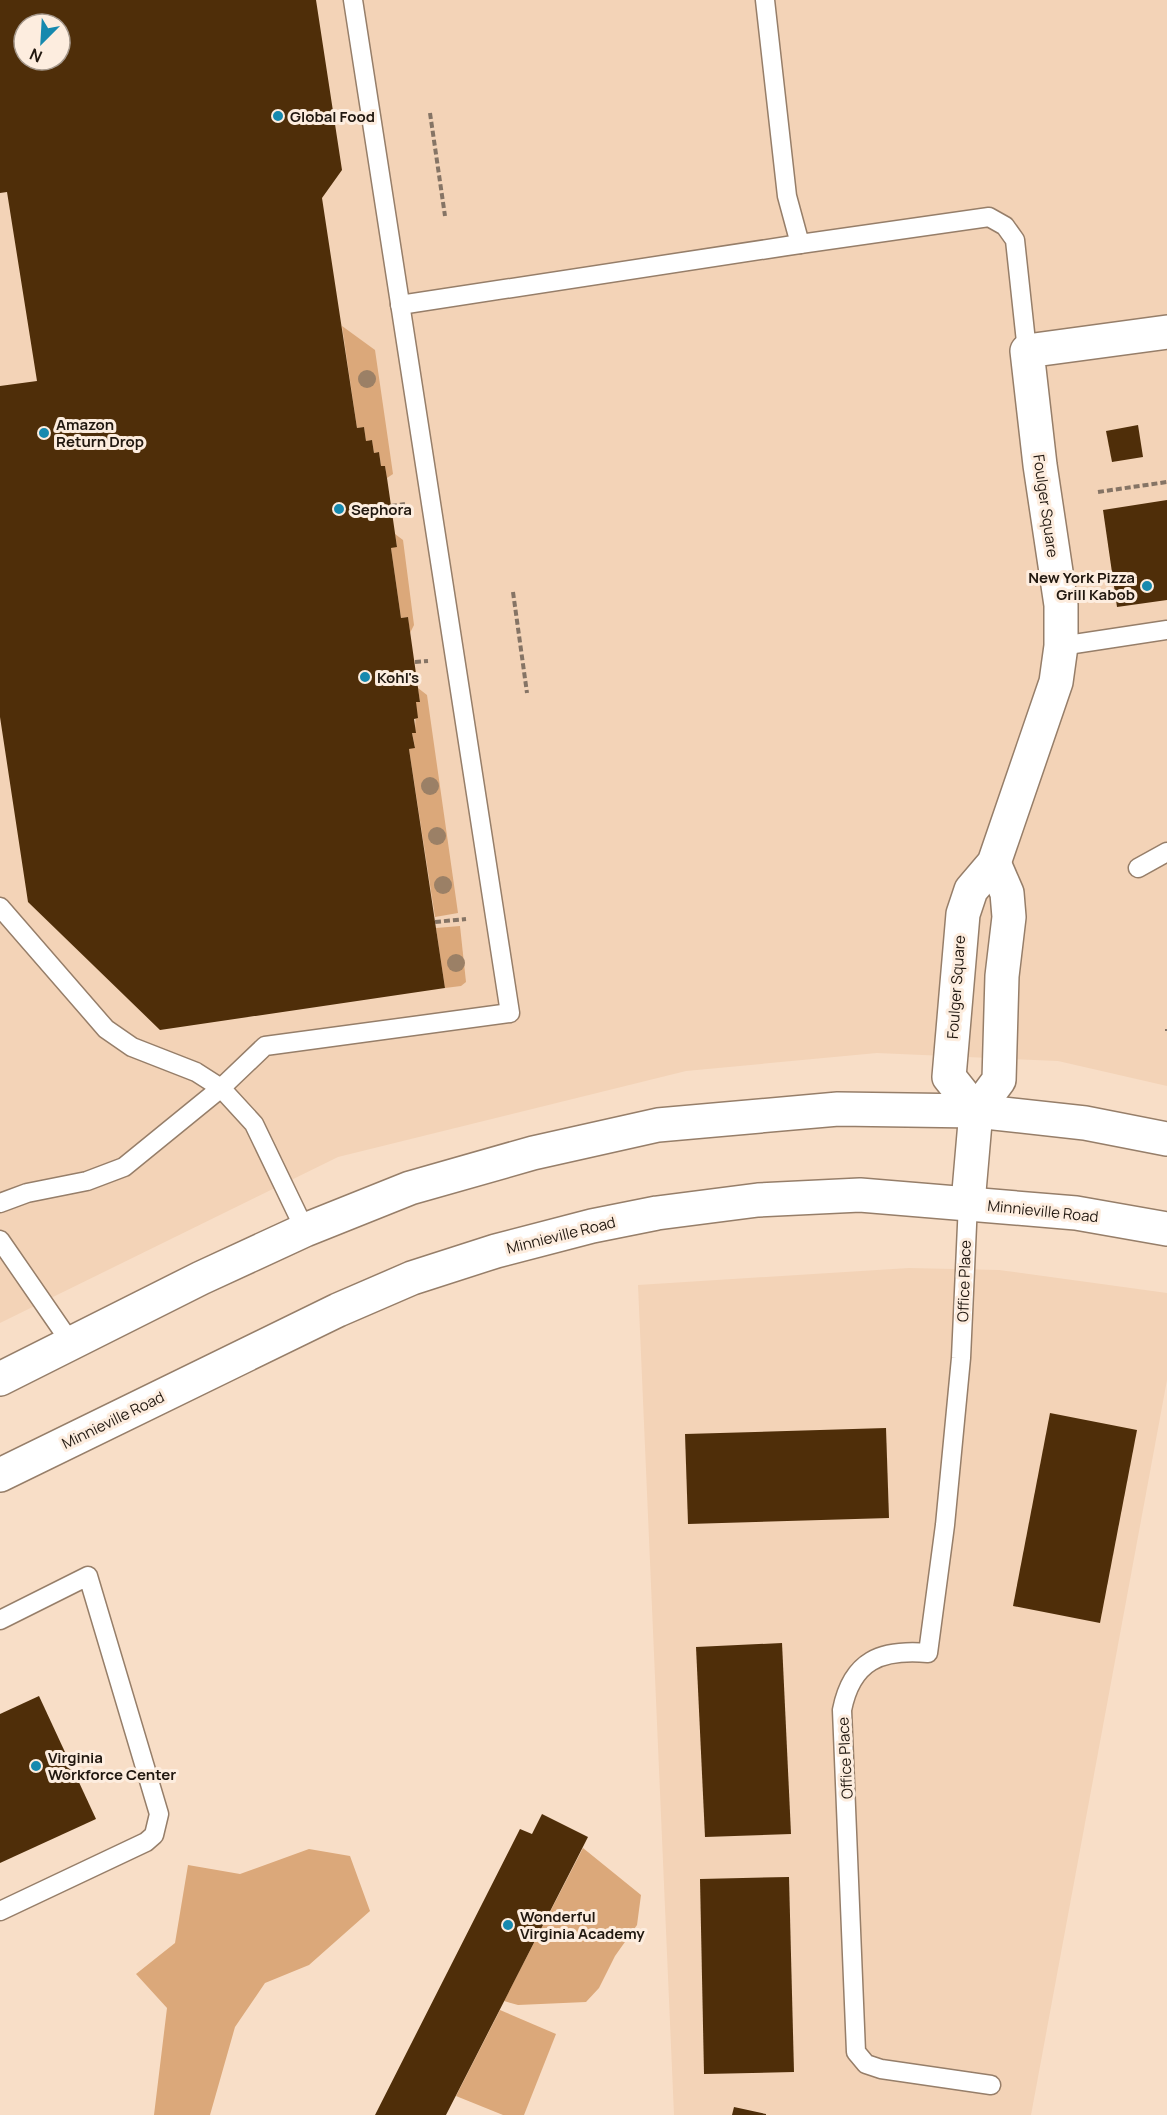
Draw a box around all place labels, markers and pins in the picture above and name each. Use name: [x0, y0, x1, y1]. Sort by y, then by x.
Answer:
place label: Global Food: [290, 106, 375, 127]
marker: Global Food: [271, 109, 285, 123]
place label: Amazon Return Drop: [56, 414, 144, 452]
marker: Amazon Return Drop: [37, 426, 51, 440]
place label: Sephora: [351, 499, 412, 520]
marker: Sephora: [332, 502, 346, 516]
place label: New York Pizza Grill Kabob: [1028, 567, 1135, 605]
marker: New York Pizza Grill Kabob: [1140, 579, 1154, 593]
place label: Kohl's: [377, 667, 419, 688]
marker: Kohl's: [358, 670, 372, 684]
place label: Virginia Workforce Center: [48, 1747, 176, 1785]
marker: Virginia Workforce Center: [29, 1759, 43, 1773]
place label: Wonderful Virginia Academy: [520, 1906, 645, 1944]
marker: Wonderful Virginia Academy: [501, 1918, 515, 1932]

